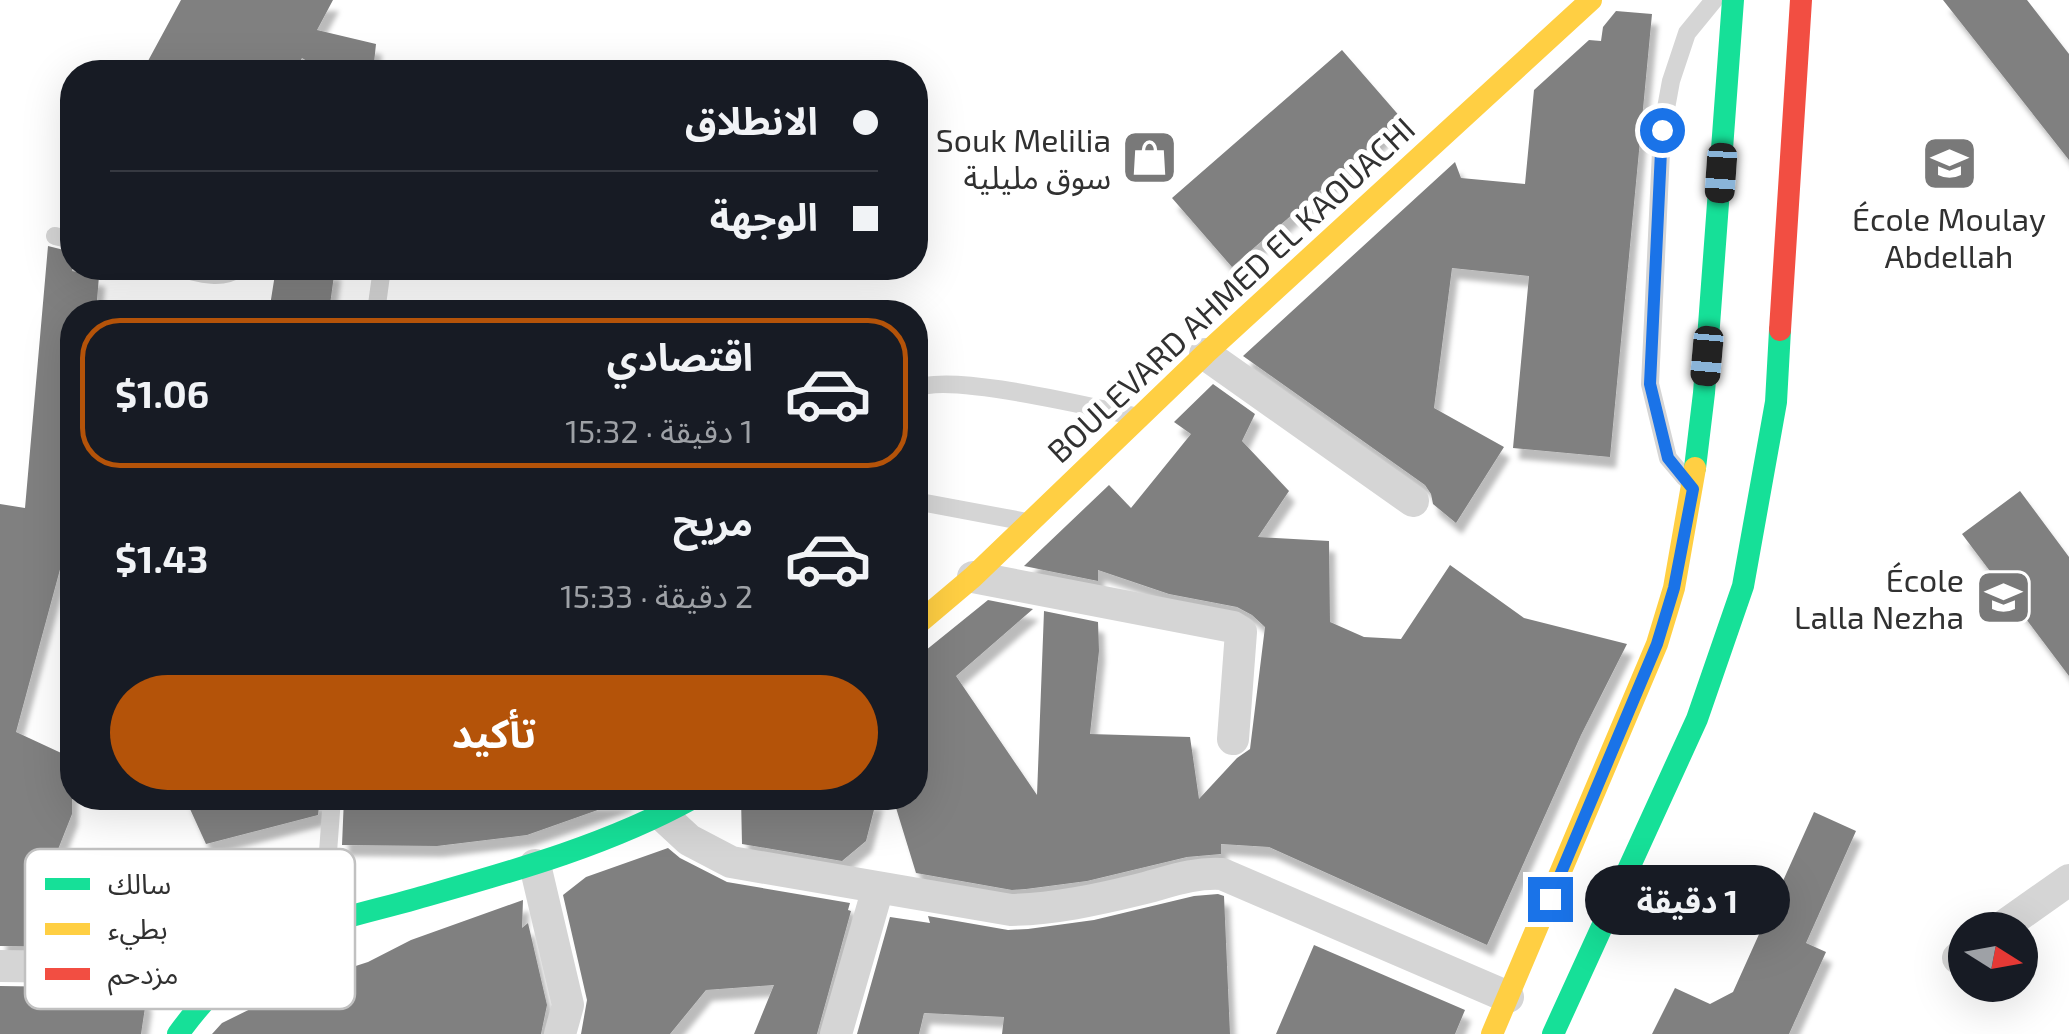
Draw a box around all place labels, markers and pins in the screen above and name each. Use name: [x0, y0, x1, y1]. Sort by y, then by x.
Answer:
place label: Souk Melilia سوق مليلية: [936, 120, 1111, 197]
shop icon: Souk Melilia سوق مليلية: [1120, 127, 1180, 187]
school or university icon: École Moulay Abdellah: [1919, 134, 1979, 194]
place label: École Moulay Abdellah: [1852, 199, 2046, 274]
place label: École Lalla Nezha: [1794, 560, 1964, 635]
school or university icon: École Lalla Nezha: [1973, 567, 2033, 627]

